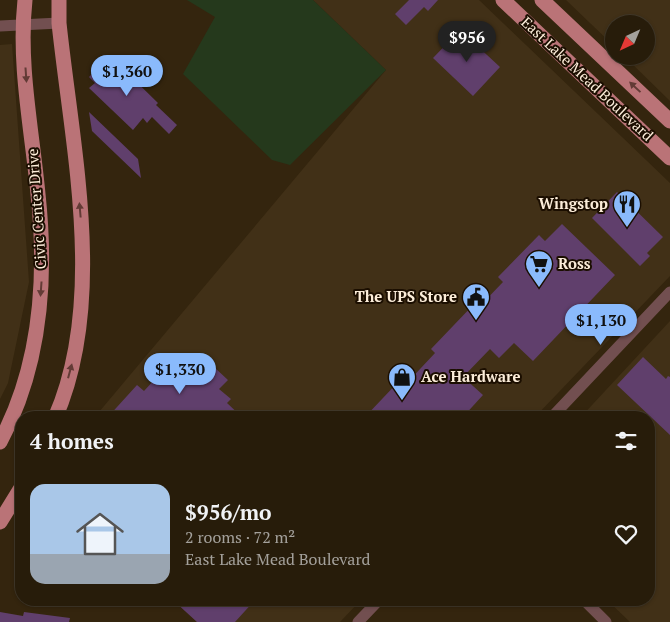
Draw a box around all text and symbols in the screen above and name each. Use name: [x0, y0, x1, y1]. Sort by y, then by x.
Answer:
street label: East Lake Mead Boulevard: [517, 12, 658, 145]
north arrow: [605, 15, 655, 65]
map controls: [605, 15, 655, 65]
pin: $956: [437, 20, 497, 63]
text: $956: [449, 26, 485, 48]
pin: $1,360: [86, 54, 168, 97]
text: $1,360: [102, 60, 152, 82]
one-way arrow: [22, 68, 30, 84]
one-way arrow: [629, 81, 641, 93]
street label: Civic Center Drive: [22, 148, 50, 270]
restaurant icon: Wingstop: [612, 189, 642, 228]
place label: Wingstop: [539, 193, 608, 213]
one-way arrow: [76, 202, 84, 218]
supermarket icon: Ross: [524, 249, 554, 288]
place label: Ross: [558, 253, 591, 273]
one-way arrow: [37, 282, 45, 298]
public building icon: The UPS Store: [461, 282, 491, 321]
place label: The UPS Store: [355, 286, 457, 306]
pin: $1,130: [560, 304, 642, 346]
text: $1,130: [576, 309, 626, 331]
pin: $1,330: [139, 352, 221, 395]
text: $1,330: [155, 358, 205, 380]
shop icon: Ace Hardware: [387, 362, 417, 401]
one-way arrow: [66, 364, 74, 379]
place label: Ace Hardware: [421, 366, 521, 386]
text: 4 homes: [30, 427, 114, 455]
icon: filters: [612, 427, 640, 455]
text: $956/mo: [185, 498, 272, 526]
icon: home: [70, 504, 130, 564]
icon: heart: [612, 520, 640, 548]
text: 2 rooms · 72 m²: [185, 526, 295, 548]
text: East Lake Mead Boulevard: [185, 548, 370, 570]

